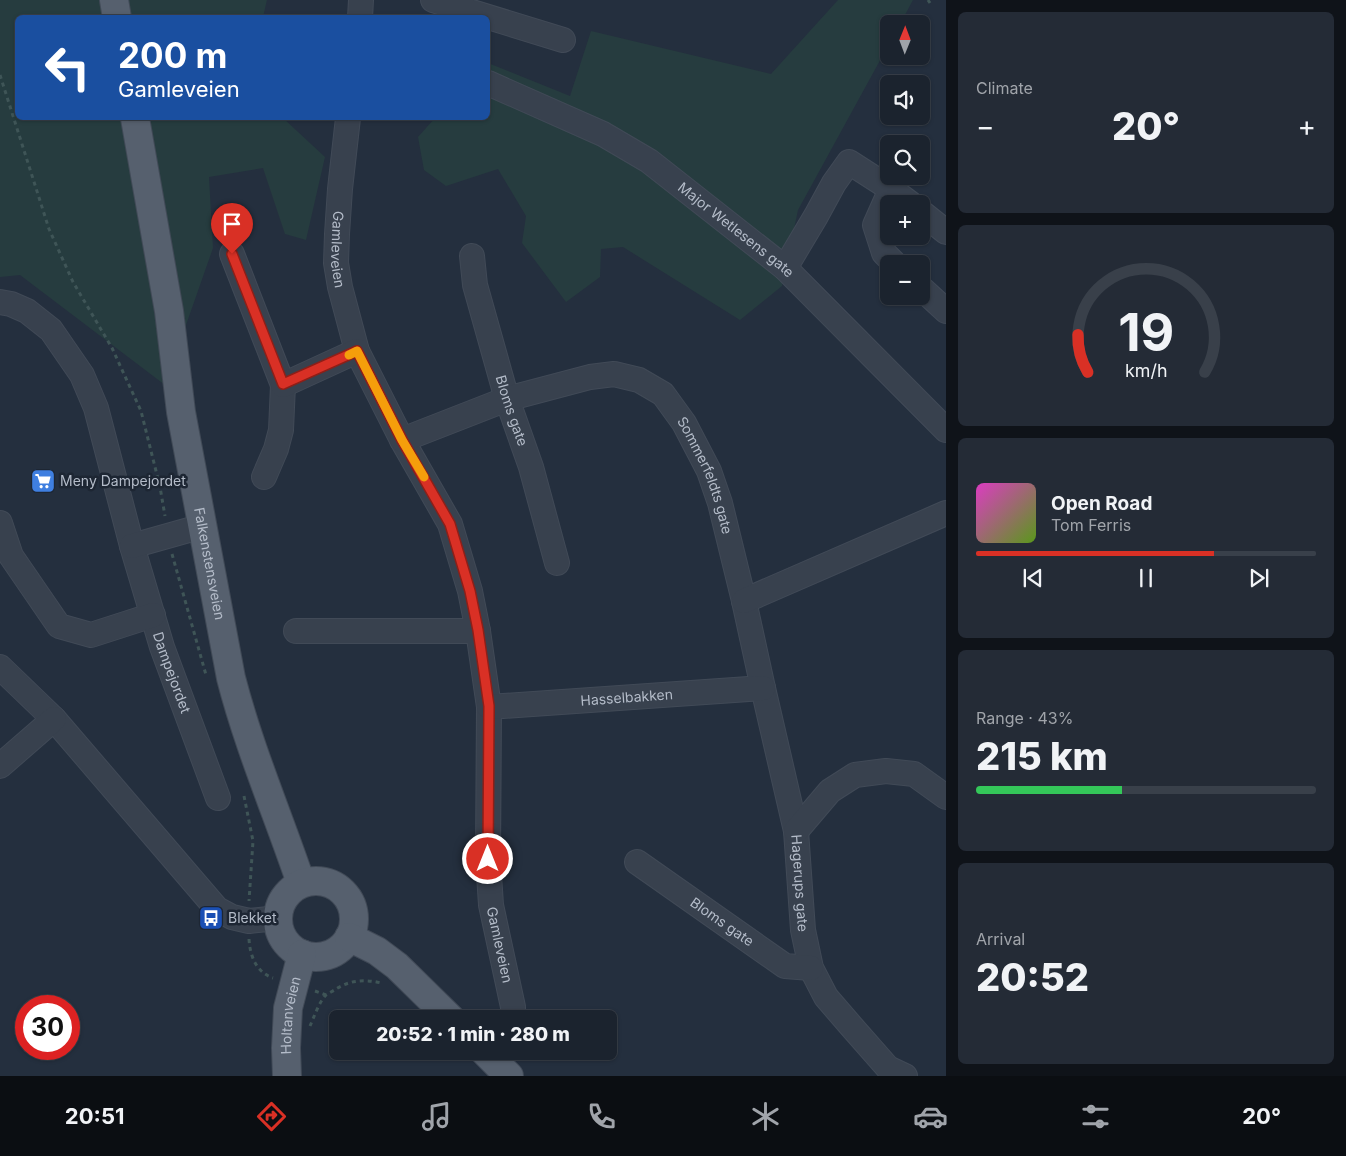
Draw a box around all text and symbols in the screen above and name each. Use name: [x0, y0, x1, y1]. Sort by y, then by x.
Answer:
north arrow: [880, 15, 930, 65]
map controls: [880, 15, 930, 305]
text: 200 m: [118, 34, 227, 76]
icon: left: [35, 35, 100, 100]
button: sound: [880, 75, 930, 125]
text: Gamleveien: [118, 76, 240, 102]
text: Climate: [976, 78, 1033, 98]
text: 20°: [1112, 103, 1180, 149]
text: −: [976, 109, 995, 143]
text: +: [1297, 109, 1316, 143]
button: search: [880, 135, 930, 185]
street label: Major Wetlesens gate: [675, 178, 798, 280]
button: +: [880, 195, 930, 245]
pin: [211, 203, 253, 254]
icon: arrive: [218, 210, 246, 238]
street label: Gamleveien: [328, 210, 349, 289]
button: −: [880, 255, 930, 305]
text: 19: [1118, 301, 1174, 364]
text: km/h: [1125, 360, 1167, 381]
street label: Bloms gate: [493, 373, 532, 448]
street label: Sommerfeldts gate: [674, 413, 736, 536]
supermarket icon: Meny Dampejordet: [30, 468, 56, 494]
place label: Meny Dampejordet: [60, 472, 186, 489]
text: Open Road: [1051, 492, 1152, 515]
street label: Falkenstensveien: [191, 506, 229, 621]
text: Tom Ferris: [1051, 515, 1131, 535]
icon: previous: [1019, 564, 1047, 592]
icon: pause: [1132, 564, 1160, 592]
icon: next: [1245, 564, 1273, 592]
street label: Dampejordet: [150, 630, 195, 716]
street label: Hasselbakken: [580, 685, 673, 709]
text: Range · 43%: [976, 708, 1073, 728]
text: 215 km: [976, 733, 1108, 779]
position arrow: [461, 832, 513, 884]
street label: Hagerups gate: [788, 834, 812, 932]
street label: Bloms gate: [687, 893, 757, 950]
bus stop icon: Blekket: [198, 905, 224, 931]
street label: Gamleveien: [484, 905, 517, 984]
place label: Blekket: [228, 909, 277, 926]
text: Arrival: [976, 929, 1025, 949]
text: 20:52: [976, 954, 1089, 1000]
street label: Holtanveien: [277, 975, 304, 1055]
speed limit sign: 30: [15, 995, 80, 1060]
text: 20:52 · 1 min · 280 m: [376, 1023, 570, 1046]
icon: directions: [254, 1099, 289, 1134]
icon: music: [419, 1099, 454, 1134]
icon: phone: [584, 1099, 619, 1134]
icon: climate: [748, 1099, 783, 1134]
icon: car: [913, 1099, 948, 1134]
icon: filters: [1078, 1099, 1113, 1134]
text: 20:51: [65, 1103, 124, 1129]
text: 20°: [1242, 1103, 1281, 1129]

